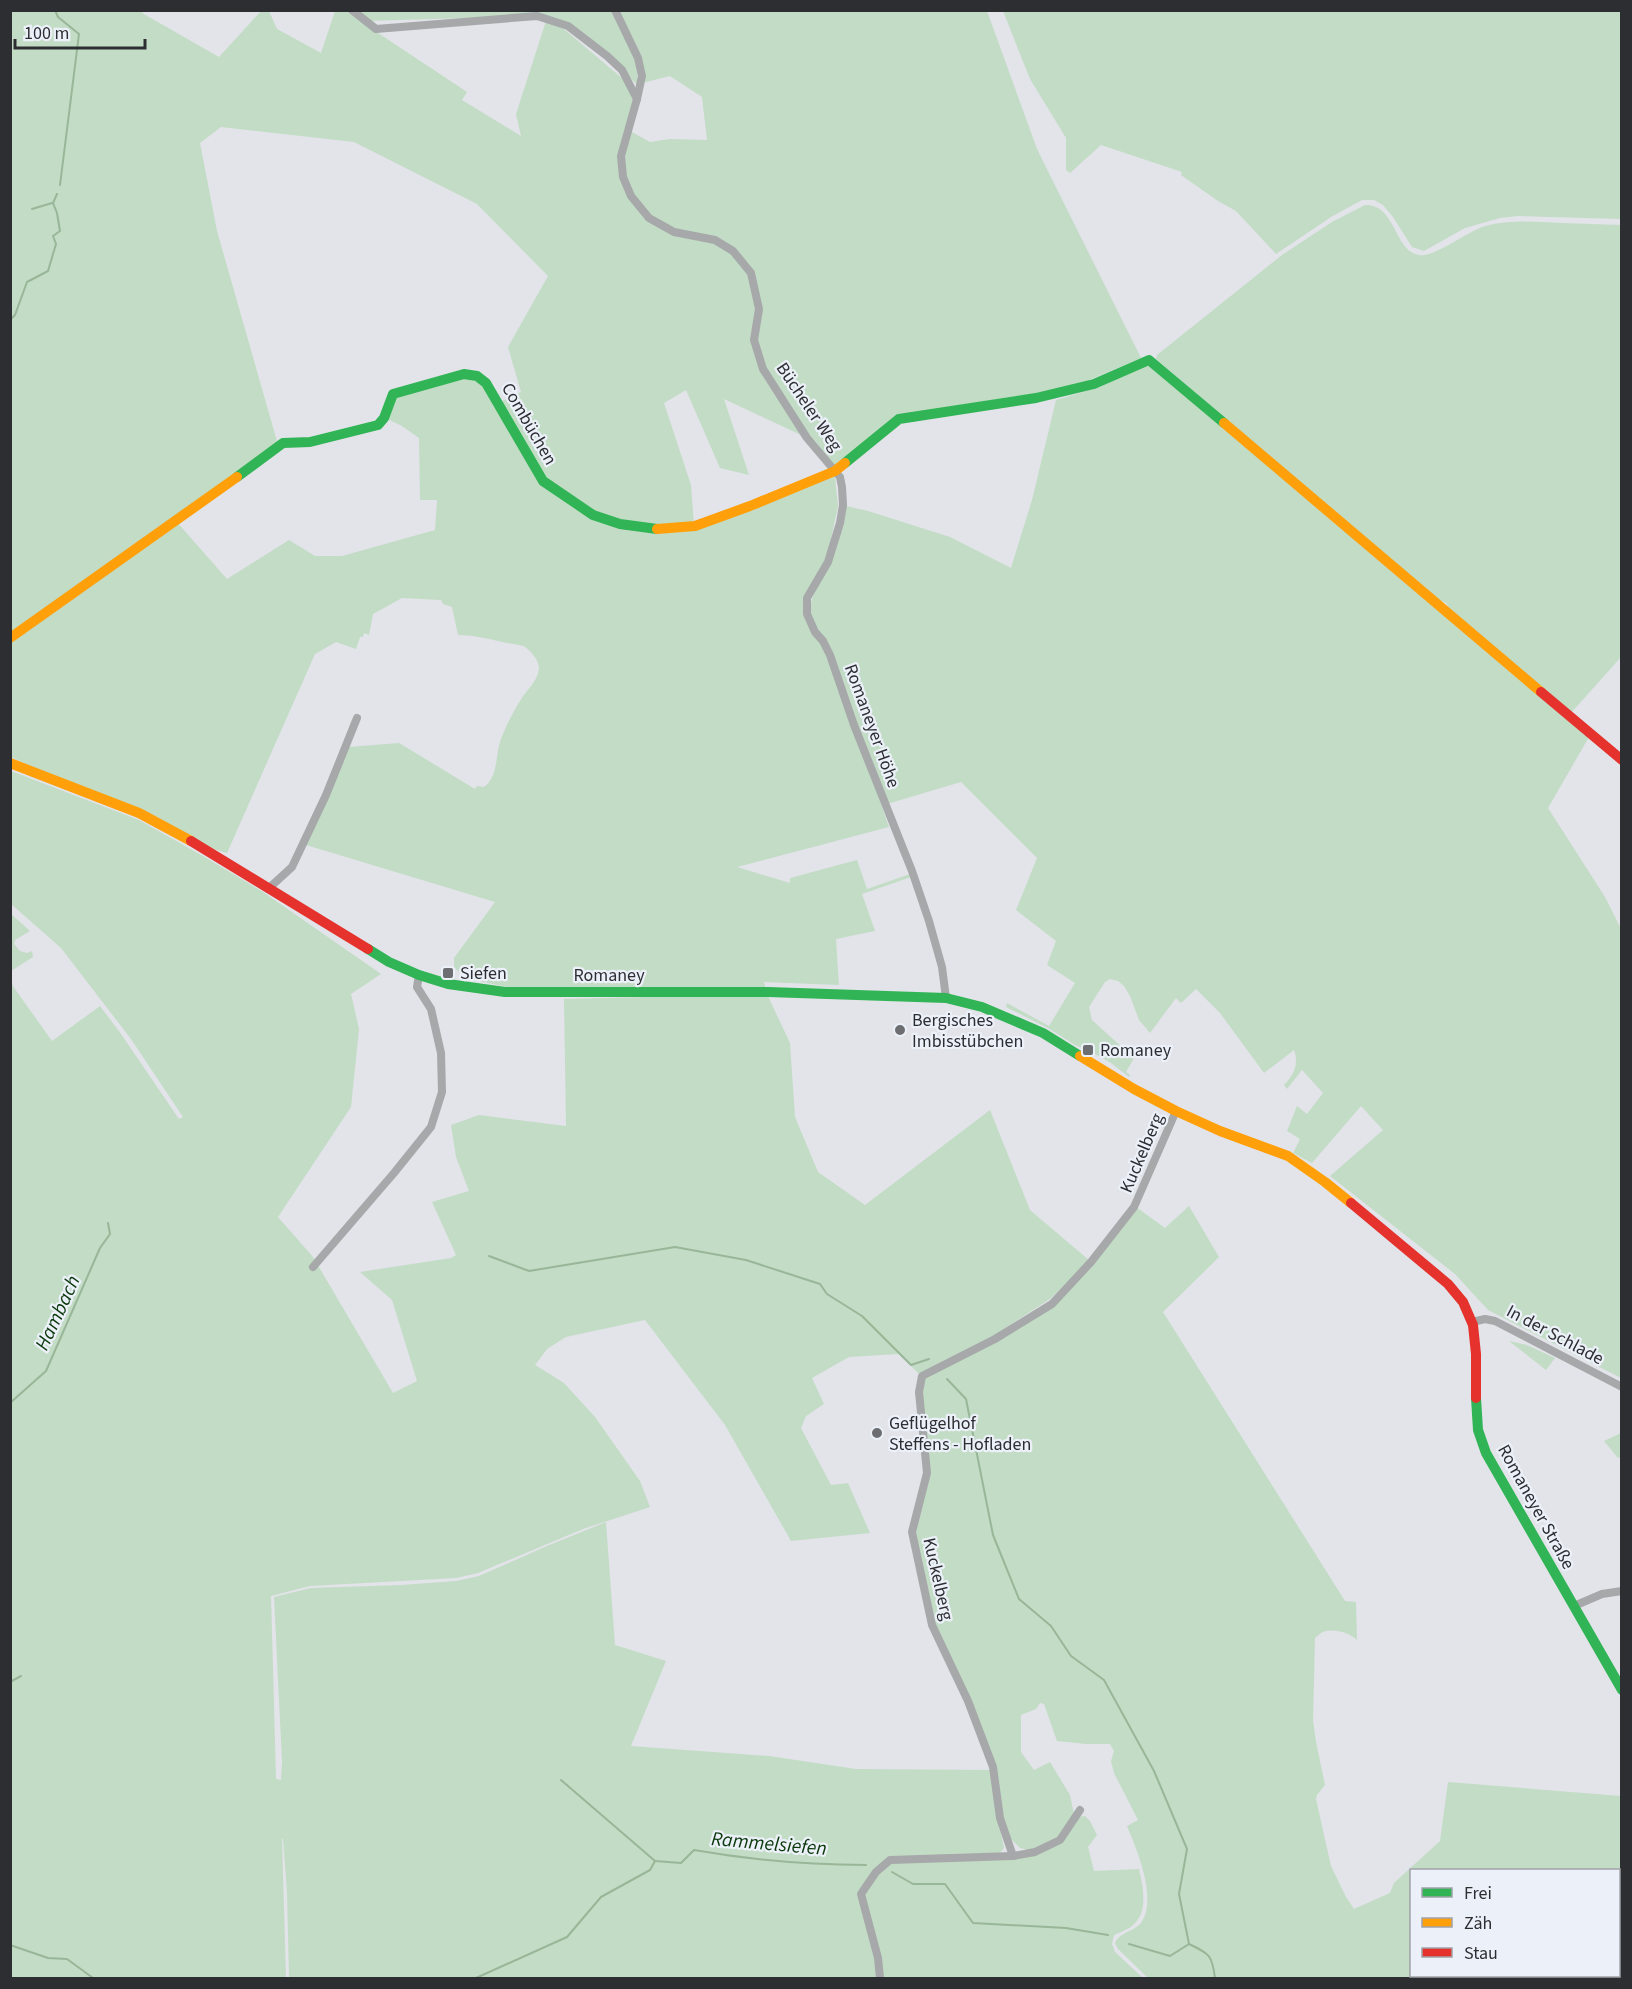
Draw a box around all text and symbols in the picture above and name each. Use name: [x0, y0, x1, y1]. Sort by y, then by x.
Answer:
scale bar: [15, 12, 146, 50]
text: 100 m: [24, 21, 69, 46]
street label: Bücheler Weg: [770, 357, 848, 457]
street label: Combüchen: [495, 378, 563, 470]
street label: Romaneyer Höhe: [838, 661, 906, 791]
place label: Siefen: [460, 961, 507, 986]
street label: Romaney: [573, 963, 645, 988]
marker: Siefen: [441, 966, 455, 980]
place label: Bergisches Imbisstübchen: [912, 1008, 1023, 1054]
marker: Bergisches Imbisstübchen: [893, 1023, 907, 1037]
place label: Romaney: [1100, 1038, 1172, 1063]
marker: Romaney: [1081, 1043, 1095, 1057]
street label: Kuckelberg: [1114, 1109, 1170, 1197]
water label: Hambach: [28, 1271, 88, 1355]
street label: In der Schlade: [1502, 1299, 1608, 1371]
place label: Geflügelhof Steffens - Hofladen: [889, 1411, 1031, 1457]
marker: Geflügelhof Steffens - Hofladen: [870, 1426, 884, 1440]
street label: Romaneyer Straße: [1491, 1440, 1581, 1574]
street label: Kuckelberg: [916, 1535, 960, 1623]
water label: Rammelsiefen: [710, 1825, 828, 1863]
legend: [1410, 1869, 1620, 1977]
text: Frei: [1464, 1881, 1492, 1906]
text: Zäh: [1464, 1911, 1492, 1936]
text: Stau: [1464, 1941, 1498, 1966]

